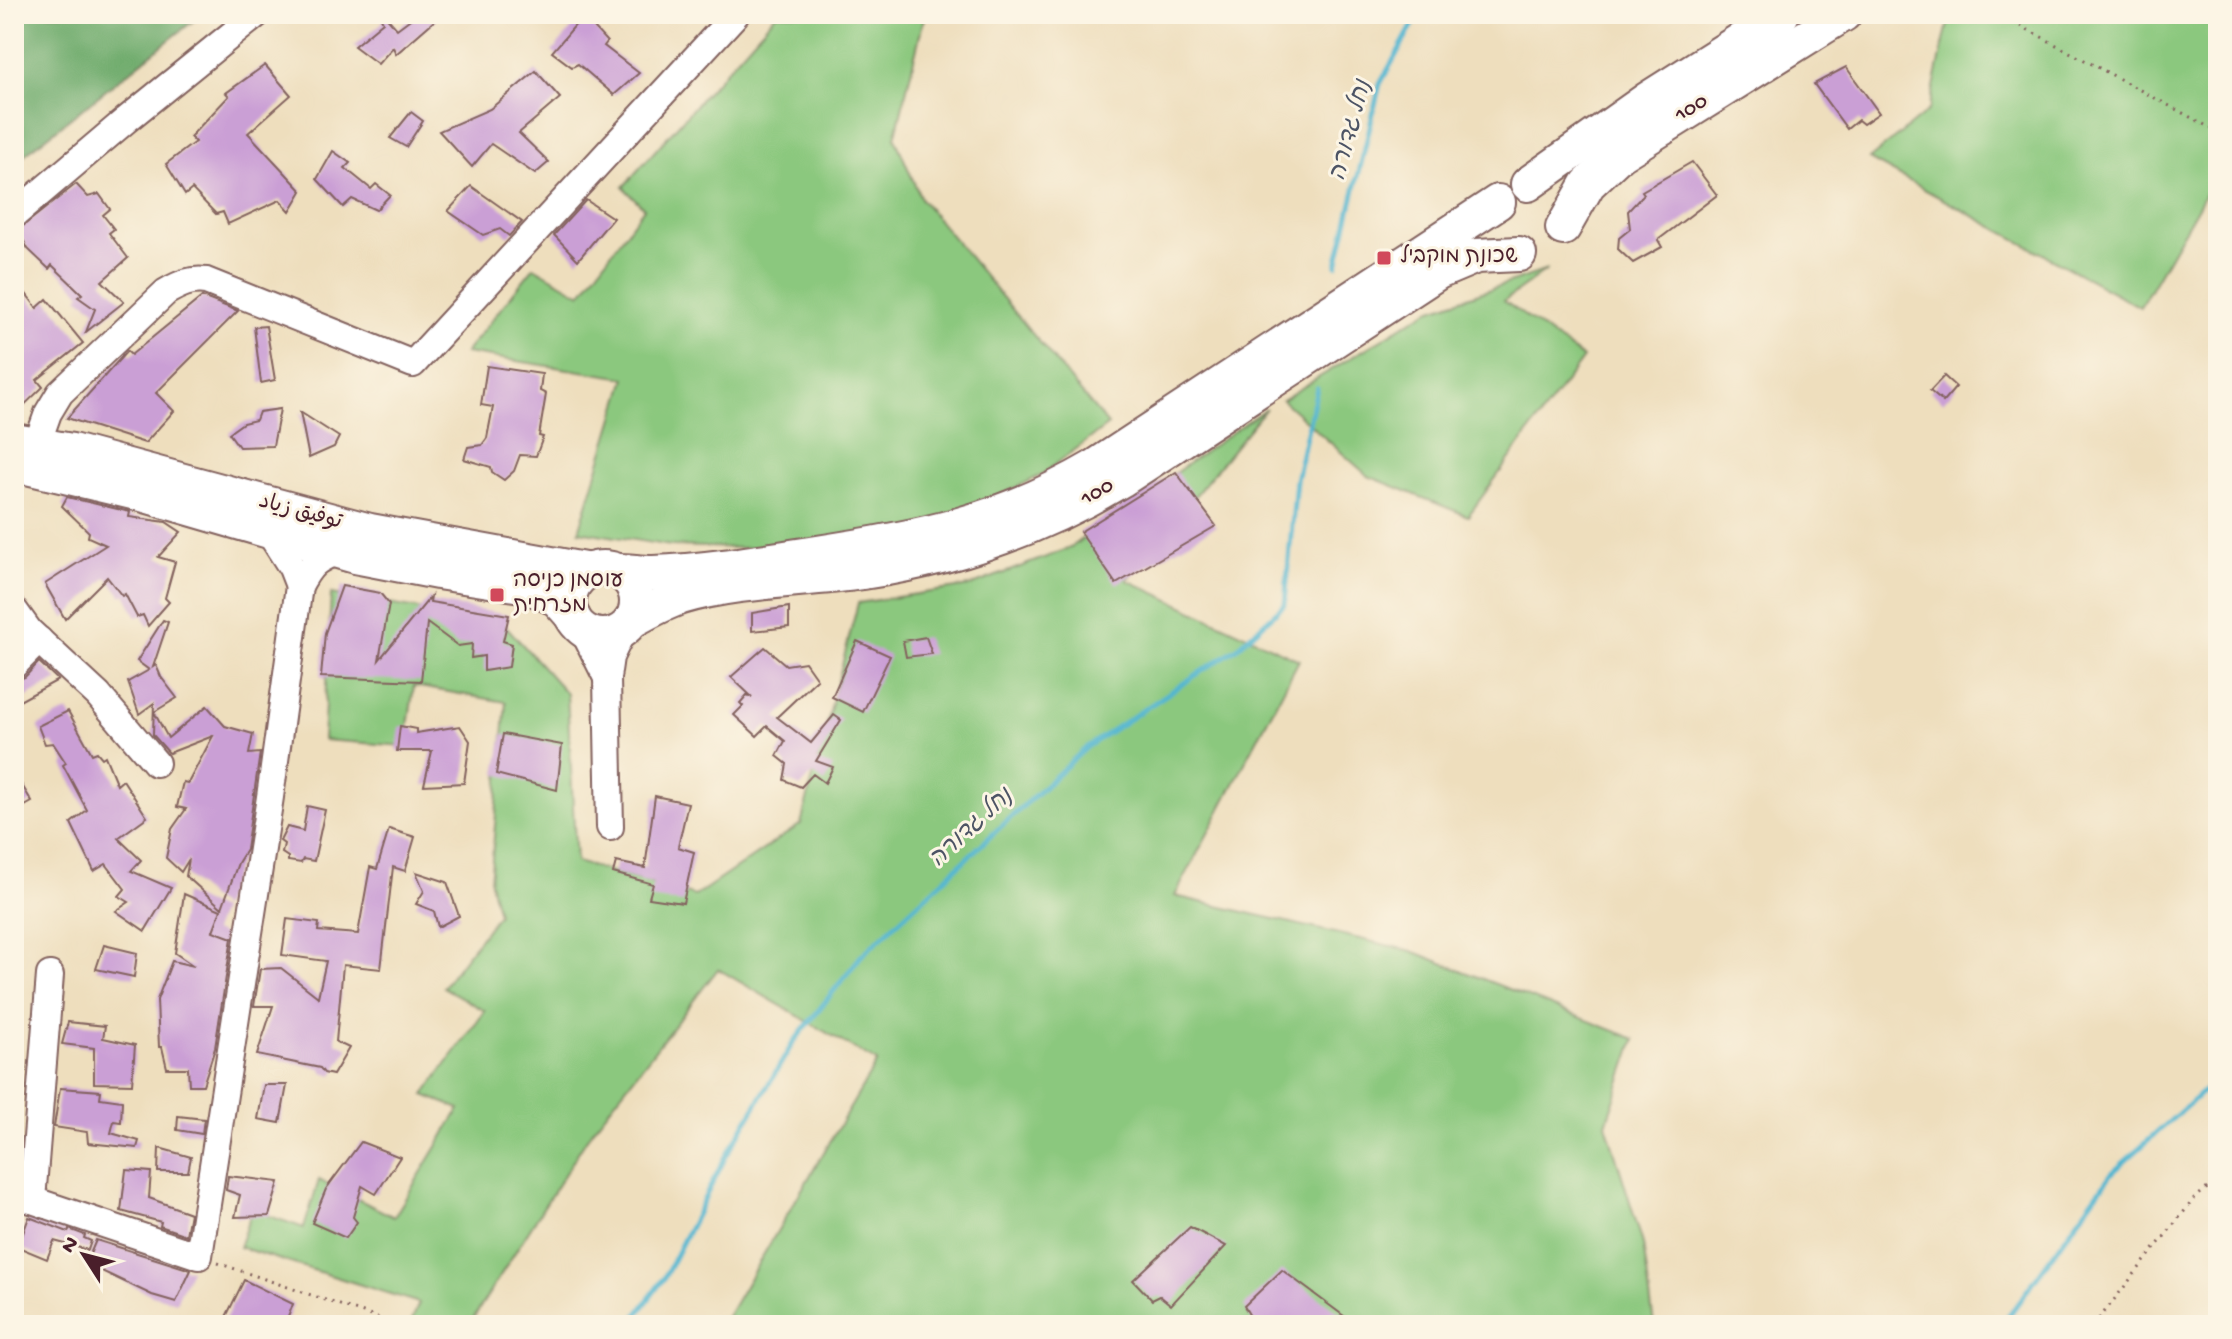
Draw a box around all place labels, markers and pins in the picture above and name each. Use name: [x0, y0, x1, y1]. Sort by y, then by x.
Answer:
place label: שכונת מוקביל: [1400, 244, 1518, 271]
marker: שכונת מוקביל: [1375, 249, 1393, 267]
place label: עוסמן כניסה מזרחית: [513, 569, 624, 620]
marker: עוסמן כניסה מזרחית: [488, 586, 506, 604]

